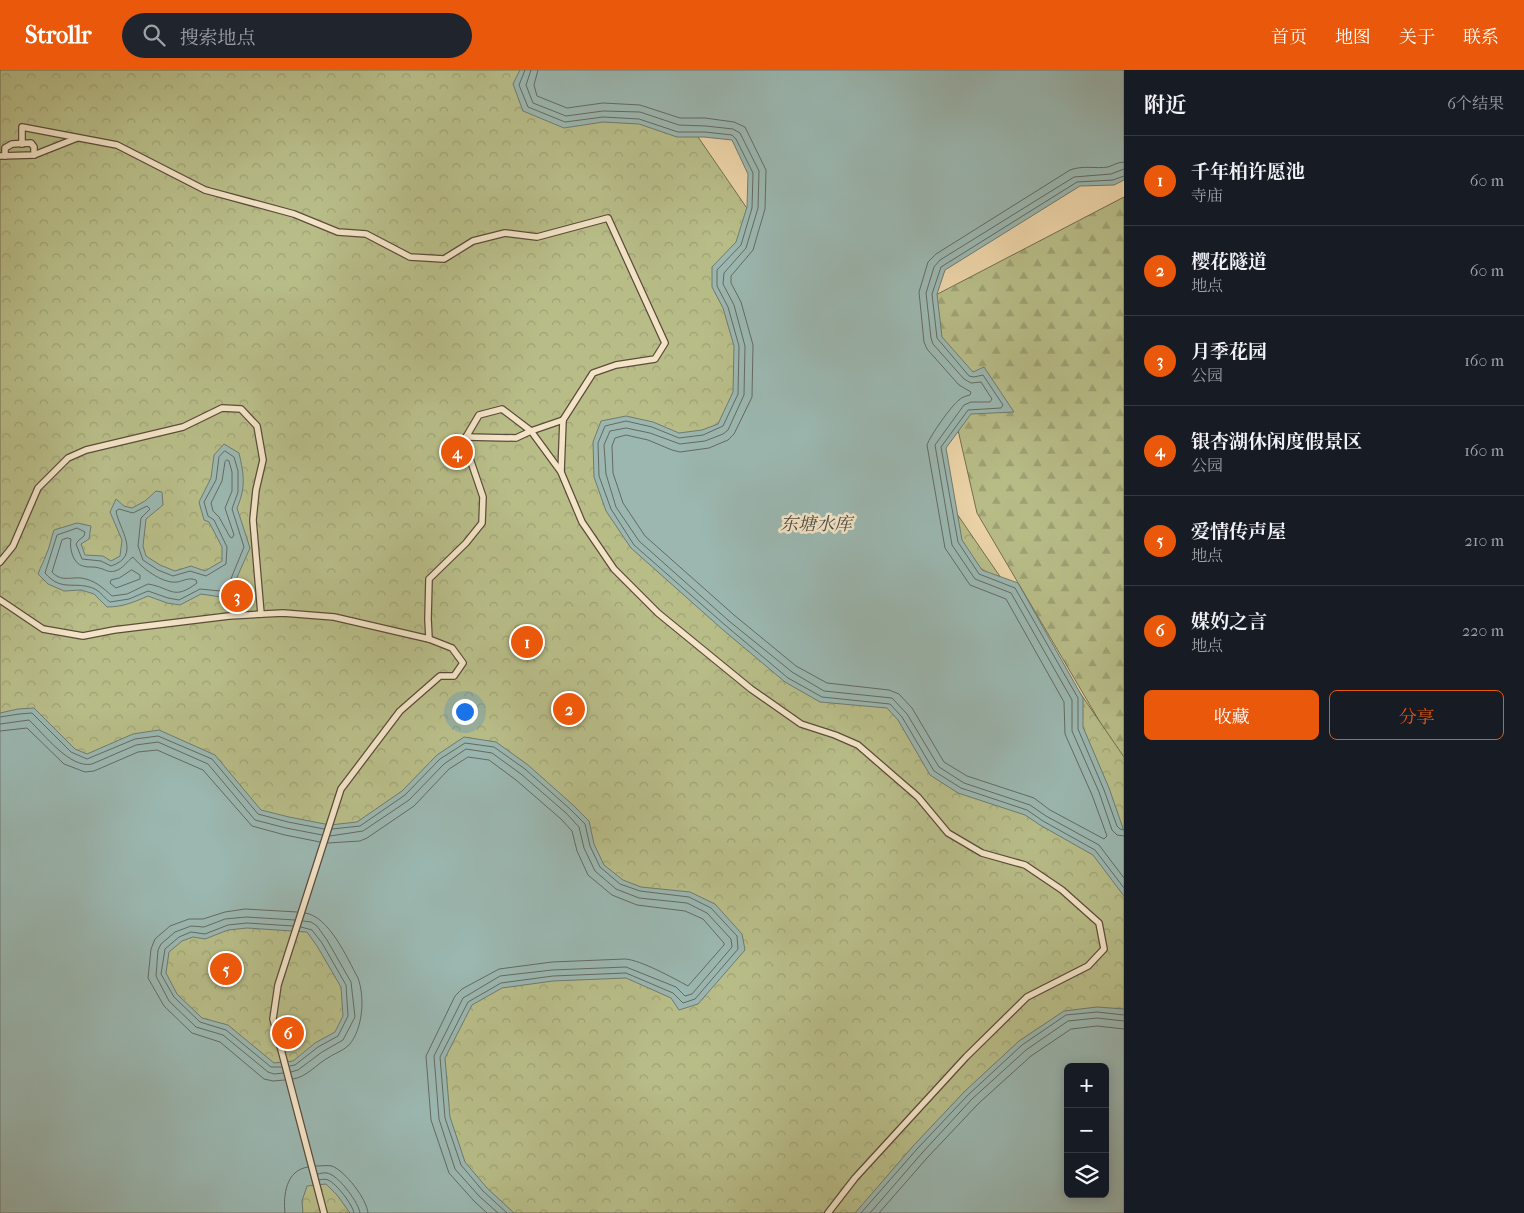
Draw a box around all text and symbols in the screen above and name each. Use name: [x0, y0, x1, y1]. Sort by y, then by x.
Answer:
search box: [122, 13, 472, 58]
text: Strollr: [25, 21, 92, 49]
icon: search: [140, 21, 168, 49]
text: 搜索地点: [180, 27, 256, 49]
text: 首页: [1271, 27, 1307, 48]
text: 地图: [1335, 27, 1371, 48]
text: 关于: [1399, 27, 1435, 48]
text: 联系: [1463, 27, 1499, 48]
text: 附近: [1144, 93, 1186, 117]
text: 6个结果: [1447, 94, 1504, 113]
text: 千年柏许愿池: [1191, 161, 1305, 183]
text: 1: [1157, 171, 1163, 190]
text: 60 m: [1470, 171, 1504, 190]
text: 寺庙: [1191, 186, 1223, 205]
text: 樱花隧道: [1191, 251, 1267, 273]
text: 2: [1156, 261, 1164, 280]
text: 60 m: [1470, 261, 1504, 280]
text: 地点: [1191, 276, 1223, 295]
text: 月季花园: [1191, 341, 1267, 363]
text: 3: [1157, 351, 1163, 370]
text: 160 m: [1464, 351, 1504, 370]
text: 公园: [1191, 366, 1223, 385]
text: 银杏湖休闲度假景区: [1191, 431, 1362, 453]
pin: 4: [441, 433, 473, 471]
text: 4: [1155, 441, 1165, 460]
text: 160 m: [1464, 441, 1504, 460]
text: 公园: [1191, 456, 1223, 475]
water label: 东塘水库: [780, 514, 855, 535]
text: 爱情传声屋: [1191, 521, 1286, 543]
text: 5: [1157, 531, 1163, 550]
text: 210 m: [1465, 531, 1504, 550]
text: 地点: [1191, 546, 1223, 565]
pin: 3: [221, 577, 253, 615]
text: 媒妁之言: [1191, 611, 1267, 633]
text: 6: [1156, 621, 1164, 640]
text: 220 m: [1462, 621, 1504, 640]
pin: 1: [511, 623, 543, 661]
text: 地点: [1191, 636, 1223, 655]
pin: 2: [553, 690, 585, 728]
button: 收藏: [1144, 690, 1319, 740]
button: 分享: [1329, 690, 1504, 740]
your location: [452, 699, 478, 725]
pin: 5: [210, 950, 242, 988]
pin: 6: [272, 1014, 304, 1052]
map controls: [1064, 1063, 1109, 1198]
button: +: [1064, 1063, 1109, 1108]
button: −: [1064, 1108, 1109, 1153]
button: layers: [1064, 1153, 1109, 1198]

